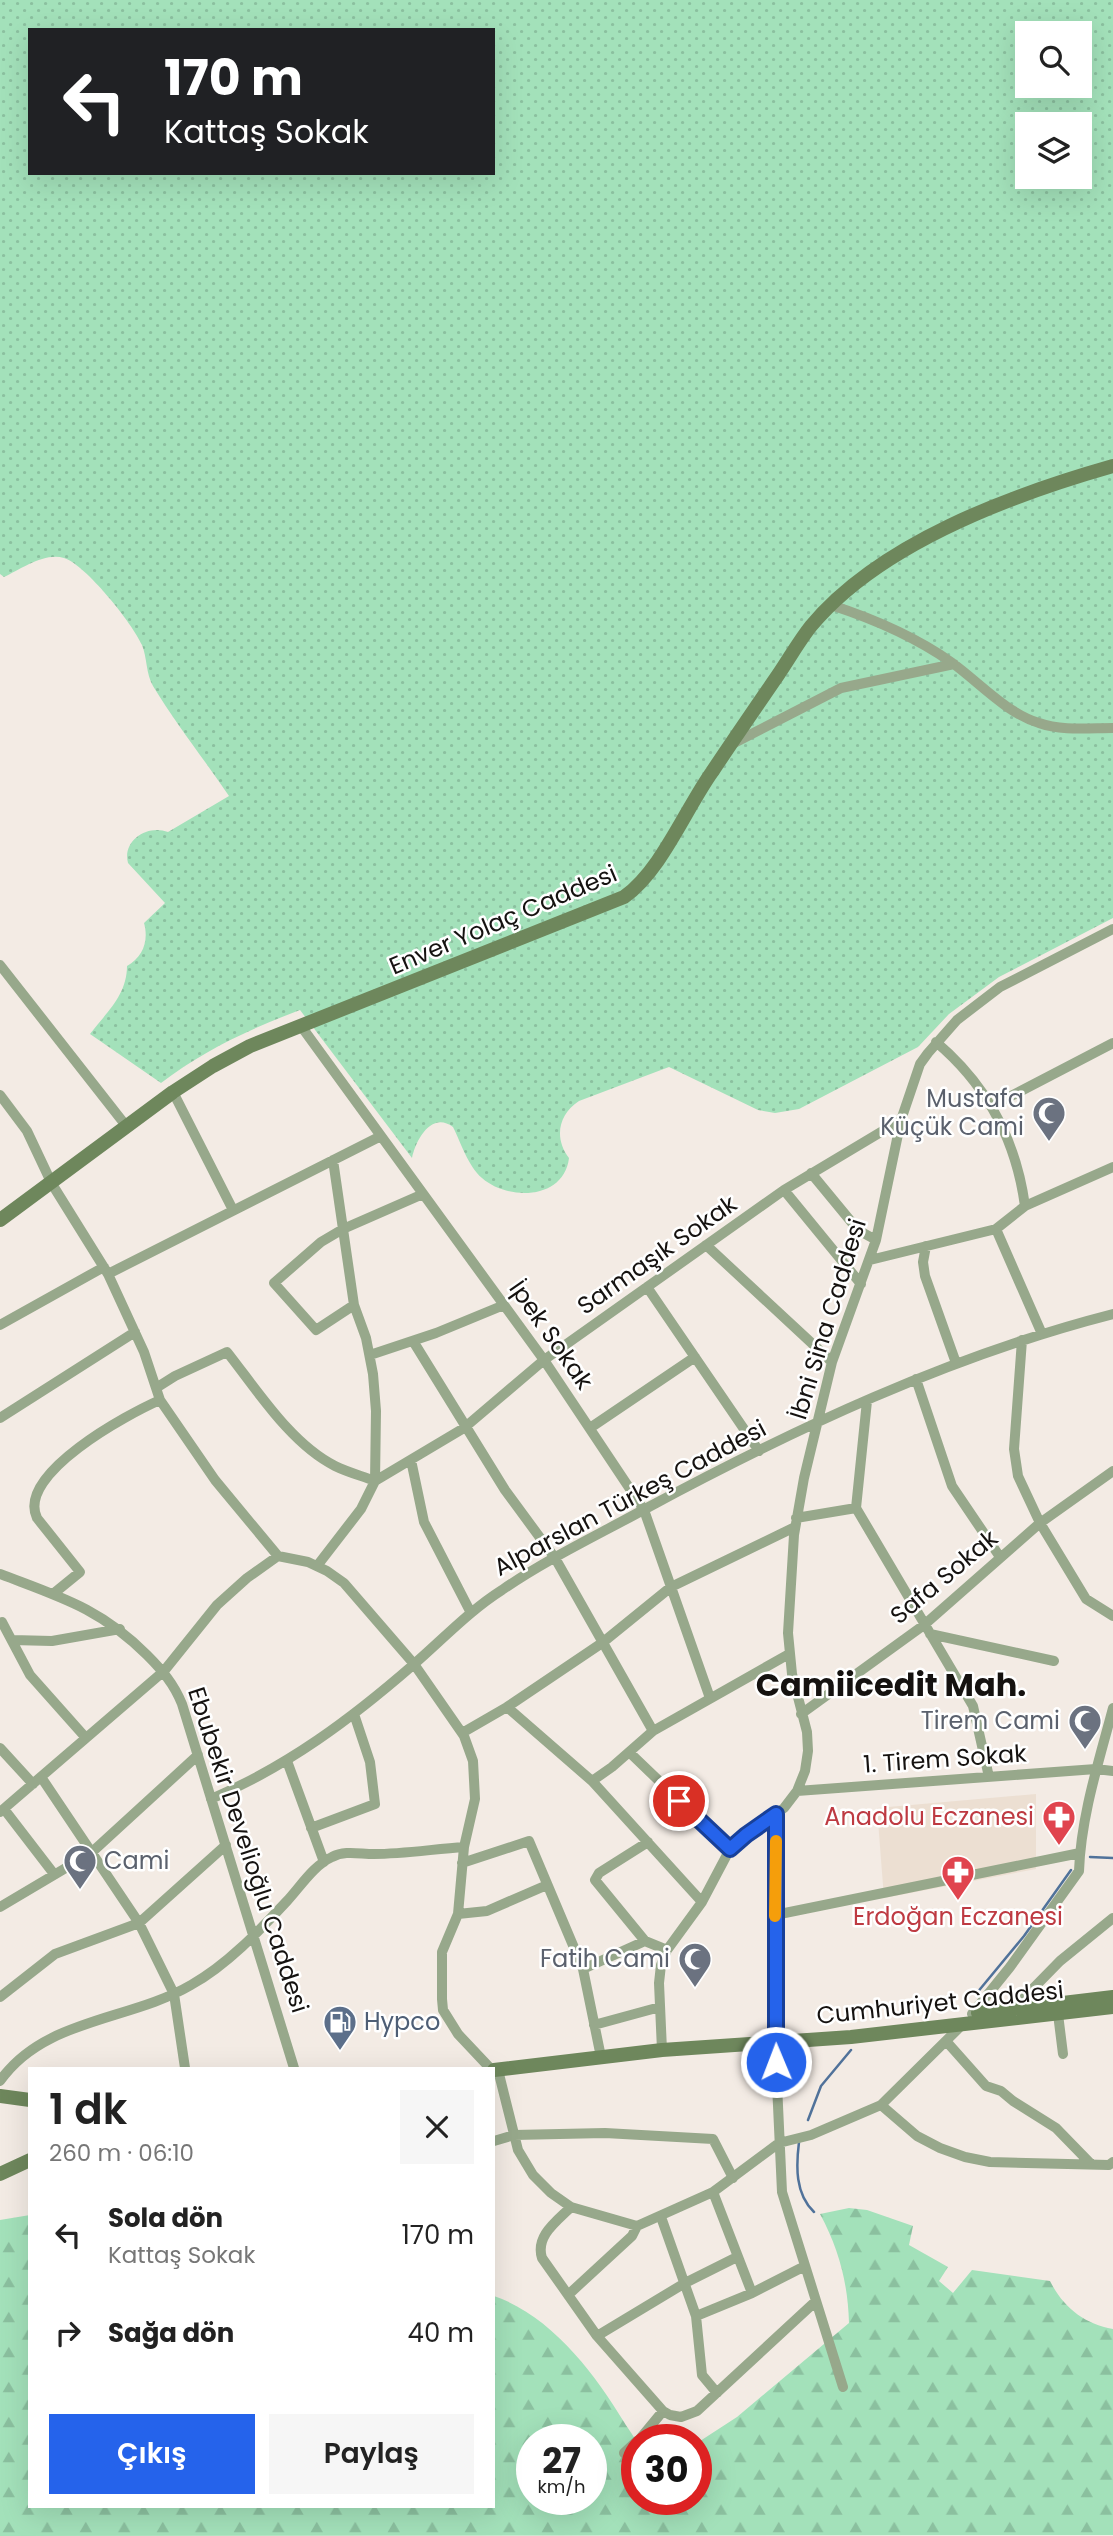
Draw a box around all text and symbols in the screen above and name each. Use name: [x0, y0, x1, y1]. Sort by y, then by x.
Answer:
map controls: [1015, 21, 1092, 189]
button: search: [1015, 21, 1092, 98]
text: 170 m: [164, 44, 303, 112]
icon: left: [49, 56, 140, 147]
text: Kattaş Sokak: [164, 109, 369, 154]
button: layers: [1015, 112, 1092, 189]
street label: Enver Yolaç Caddesi: [384, 857, 622, 982]
place label: Mustafa Küçük Cami: [880, 1082, 1024, 1143]
mosque icon: Mustafa Küçük Cami: [1030, 1094, 1068, 1143]
street label: Sarmaşık Sokak: [570, 1187, 744, 1322]
street label: İbni Sina Caddesi: [781, 1214, 874, 1423]
street label: İpek Sokak: [502, 1274, 601, 1396]
street label: Alparslan Türkeş Caddesi: [488, 1412, 772, 1583]
street label: Safa Sokak: [883, 1521, 1005, 1631]
district label: Camiicedit Mah.: [756, 1662, 1026, 1707]
street label: Ebubekir Develioğlu Caddesi: [180, 1683, 317, 2017]
mosque icon: Tirem Cami: [1066, 1702, 1104, 1751]
place label: Tirem Cami: [921, 1704, 1060, 1737]
street label: 1. Tirem Sokak: [862, 1736, 1028, 1781]
pin: [649, 1771, 709, 1831]
icon: arrive: [660, 1782, 698, 1820]
pharmacy icon: Anadolu Eczanesi: [1040, 1798, 1078, 1847]
place label: Anadolu Eczanesi: [824, 1800, 1034, 1833]
mosque icon: Cami: [61, 1842, 99, 1891]
place label: Cami: [104, 1844, 169, 1877]
pharmacy icon: Erdoğan Eczanesi: [939, 1853, 977, 1902]
place label: Erdoğan Eczanesi: [853, 1900, 1063, 1933]
mosque icon: Fatih Cami: [676, 1940, 714, 1989]
place label: Fatih Cami: [540, 1942, 670, 1975]
street label: Cumhuriyet Caddesi: [815, 1973, 1065, 2032]
fuel station icon: Hypco: [321, 2003, 359, 2052]
place label: Hypco: [364, 2005, 440, 2038]
position arrow: [739, 2025, 813, 2099]
text: 1 dk: [49, 2080, 127, 2139]
button: close: [400, 2090, 474, 2164]
text: 260 m · 06:10: [49, 2137, 194, 2169]
text: Sola dön: [108, 2200, 223, 2236]
icon: left: [49, 2216, 87, 2254]
text: 170 m: [401, 2217, 474, 2253]
text: Kattaş Sokak: [108, 2239, 255, 2271]
icon: right: [49, 2314, 87, 2352]
text: Sağa dön: [108, 2315, 234, 2351]
text: 40 m: [408, 2315, 474, 2351]
button: Çıkış: [49, 2414, 255, 2494]
button: Paylaş: [269, 2414, 474, 2494]
speed limit sign: 30: [621, 2424, 712, 2515]
text: 27: [542, 2436, 581, 2485]
text: km/h: [538, 2474, 585, 2499]

